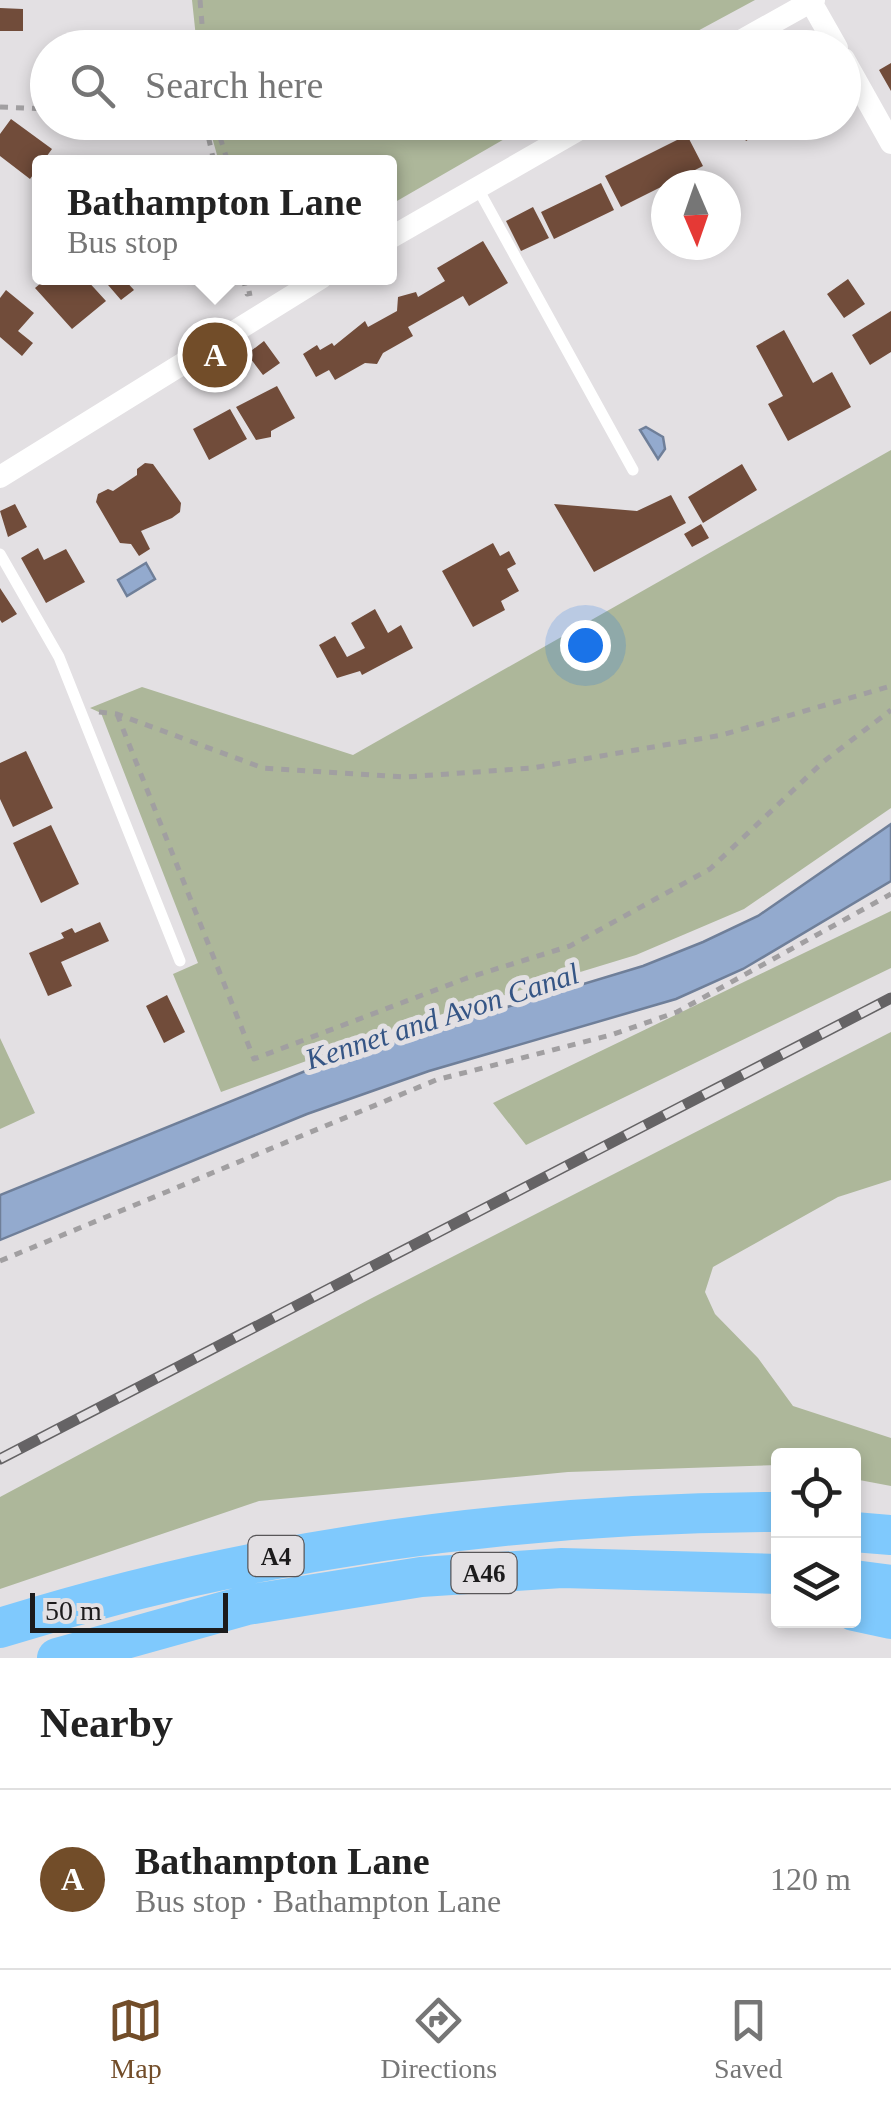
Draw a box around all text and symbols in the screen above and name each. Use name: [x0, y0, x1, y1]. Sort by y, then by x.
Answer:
search box: [30, 30, 861, 140]
icon: search: [65, 58, 120, 113]
text: Search here: [145, 64, 323, 106]
popup: [32, 155, 397, 285]
north arrow: [651, 170, 741, 260]
text: Bathampton Lane: [67, 181, 362, 223]
text: Bus stop: [67, 224, 178, 260]
pin: A: [182, 318, 248, 392]
your location: [560, 620, 611, 671]
water label: Kennet and Avon Canal: [300, 956, 583, 1076]
map controls: [771, 1448, 861, 1628]
button: locate: [771, 1448, 861, 1538]
road number: A4: [248, 1536, 304, 1576]
button: layers: [771, 1538, 861, 1628]
road number: A46: [452, 1553, 516, 1593]
scale bar: [30, 1588, 228, 1632]
text: 50 m: [45, 1595, 102, 1626]
text: Nearby: [40, 1700, 173, 1746]
text: Bathampton Lane: [135, 1840, 430, 1882]
text: A: [61, 1861, 84, 1897]
text: 120 m: [770, 1861, 851, 1897]
text: Bus stop · Bathampton Lane: [135, 1883, 501, 1919]
tab: Map: [108, 1993, 163, 2085]
tab: Directions: [380, 1993, 497, 2085]
tab: Saved: [714, 1993, 783, 2085]

